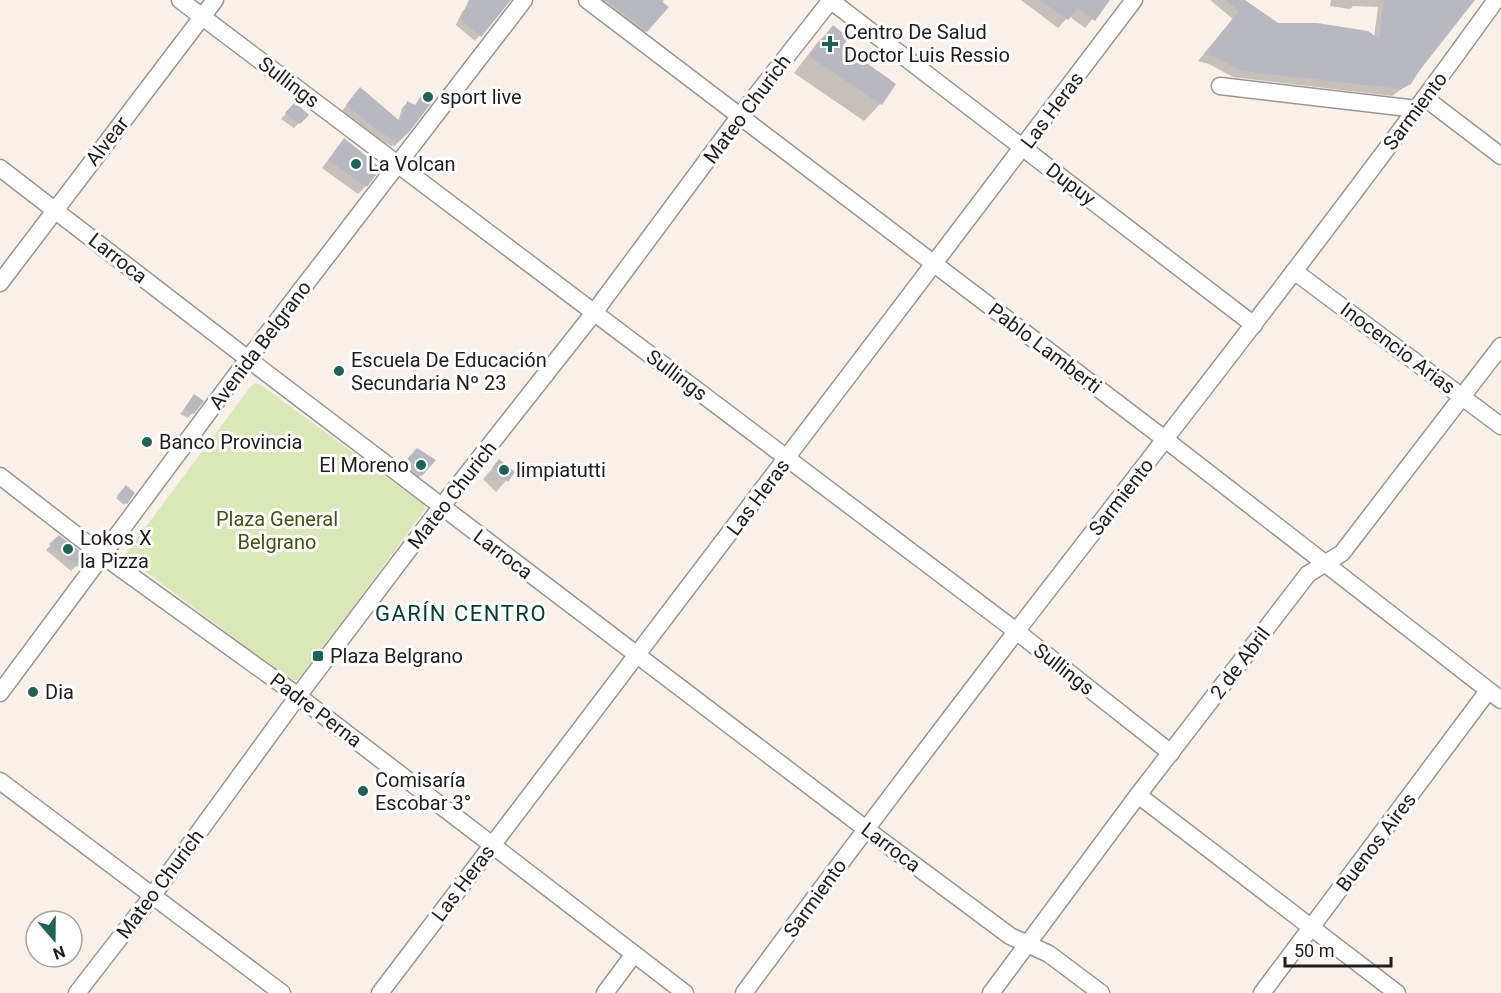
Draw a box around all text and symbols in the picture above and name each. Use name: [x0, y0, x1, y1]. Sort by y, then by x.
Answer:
place label: Centro De Salud Doctor Luis Ressio: [844, 20, 1010, 67]
marker: Centro De Salud Doctor Luis Ressio: [821, 35, 839, 53]
street label: Mateo Churich: [698, 50, 796, 168]
street label: Sullings: [254, 51, 324, 113]
street label: Las Heras: [1016, 67, 1088, 153]
street label: Sarmiento: [1378, 67, 1452, 155]
place label: sport live: [440, 85, 522, 109]
marker: sport live: [421, 90, 435, 104]
street label: Alvear: [80, 111, 134, 170]
place label: La Volcan: [368, 152, 456, 176]
marker: La Volcan: [349, 157, 363, 171]
street label: Dupuy: [1041, 158, 1101, 211]
street label: Larroca: [84, 228, 152, 288]
street label: Avenida Belgrano: [204, 276, 316, 414]
street label: Inocencio Arias: [1336, 297, 1460, 399]
street label: Pablo Lamberti: [984, 298, 1106, 398]
street label: Sullings: [642, 344, 712, 406]
place label: Escuela De Educación Secundaria Nº 23: [351, 348, 547, 395]
marker: Escuela De Educación Secundaria Nº 23: [332, 364, 346, 378]
place label: Banco Provincia: [159, 430, 303, 454]
marker: Banco Provincia: [140, 435, 154, 449]
street label: Mateo Churich: [403, 436, 501, 554]
place label: El Moreno: [319, 453, 409, 477]
street label: Las Heras: [722, 454, 794, 540]
street label: Sarmiento: [1083, 454, 1159, 540]
marker: El Moreno: [414, 458, 428, 472]
place label: limpiatutti: [516, 458, 606, 482]
marker: limpiatutti: [497, 463, 511, 477]
park label: Plaza General Belgrano: [216, 507, 338, 554]
street label: Larroca: [469, 524, 537, 584]
place label: Lokos X la Pizza: [80, 526, 152, 573]
marker: Lokos X la Pizza: [61, 542, 75, 556]
district label: GARÍN CENTRO: [375, 601, 547, 626]
street label: 2 de Abril: [1205, 622, 1275, 704]
street label: Sullings: [1029, 638, 1099, 700]
place label: Plaza Belgrano: [330, 644, 463, 668]
marker: Plaza Belgrano: [311, 649, 325, 663]
street label: Padre Perna: [265, 668, 367, 752]
place label: Dia: [45, 680, 74, 704]
marker: Dia: [26, 685, 40, 699]
place label: Comisaría Escobar 3°: [375, 768, 471, 815]
marker: Comisaría Escobar 3°: [356, 784, 370, 798]
street label: Buenos Aires: [1331, 788, 1421, 896]
street label: Larroca: [857, 817, 925, 877]
street label: Mateo Churich: [111, 825, 209, 943]
street label: Las Heras: [427, 840, 499, 926]
street label: Sarmiento: [778, 854, 852, 942]
north arrow: [24, 909, 84, 969]
scale bar: [1285, 930, 1392, 968]
text: 50 m: [1294, 940, 1334, 961]
text: N: [50, 942, 68, 963]

